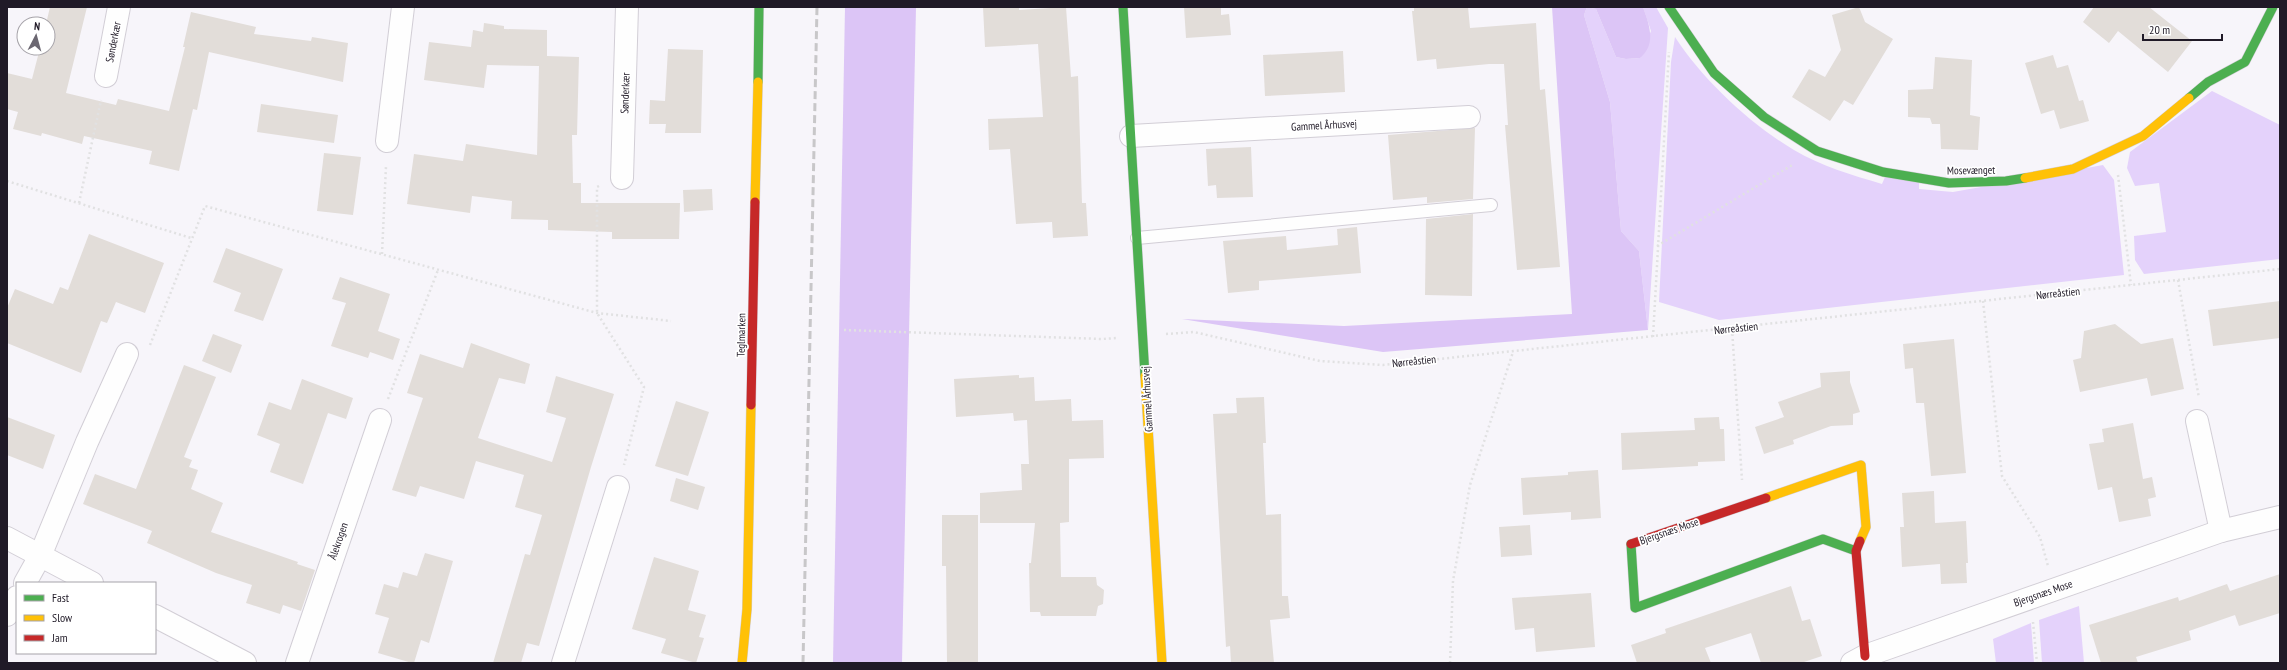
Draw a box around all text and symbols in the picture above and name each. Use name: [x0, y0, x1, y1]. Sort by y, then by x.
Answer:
north arrow: [16, 16, 56, 56]
scale bar: [2143, 16, 2222, 42]
text: N: [33, 19, 41, 33]
street label: Sønderkær: [102, 21, 124, 63]
text: 20 m: [2149, 22, 2170, 37]
street label: Sønderkær: [617, 72, 633, 114]
street label: Gammel Århusvej: [1291, 116, 1357, 134]
street label: Mosevænget: [1947, 163, 1995, 177]
street label: Nørreåstien: [2035, 284, 2081, 302]
street label: Teglmarken: [734, 313, 748, 357]
street label: Nørreåstien: [1713, 319, 1759, 337]
street label: Nørreåstien: [1391, 352, 1437, 370]
street label: Gammel Århusvej: [1138, 366, 1156, 432]
street label: Bjergsnæs Mose: [1638, 514, 1701, 548]
street label: Ålekrogen: [325, 520, 351, 561]
street label: Bjergsnæs Mose: [2012, 576, 2075, 610]
legend: [16, 582, 156, 654]
text: Fast: [52, 590, 70, 605]
text: Slow: [52, 610, 73, 625]
text: Jam: [51, 630, 68, 645]

